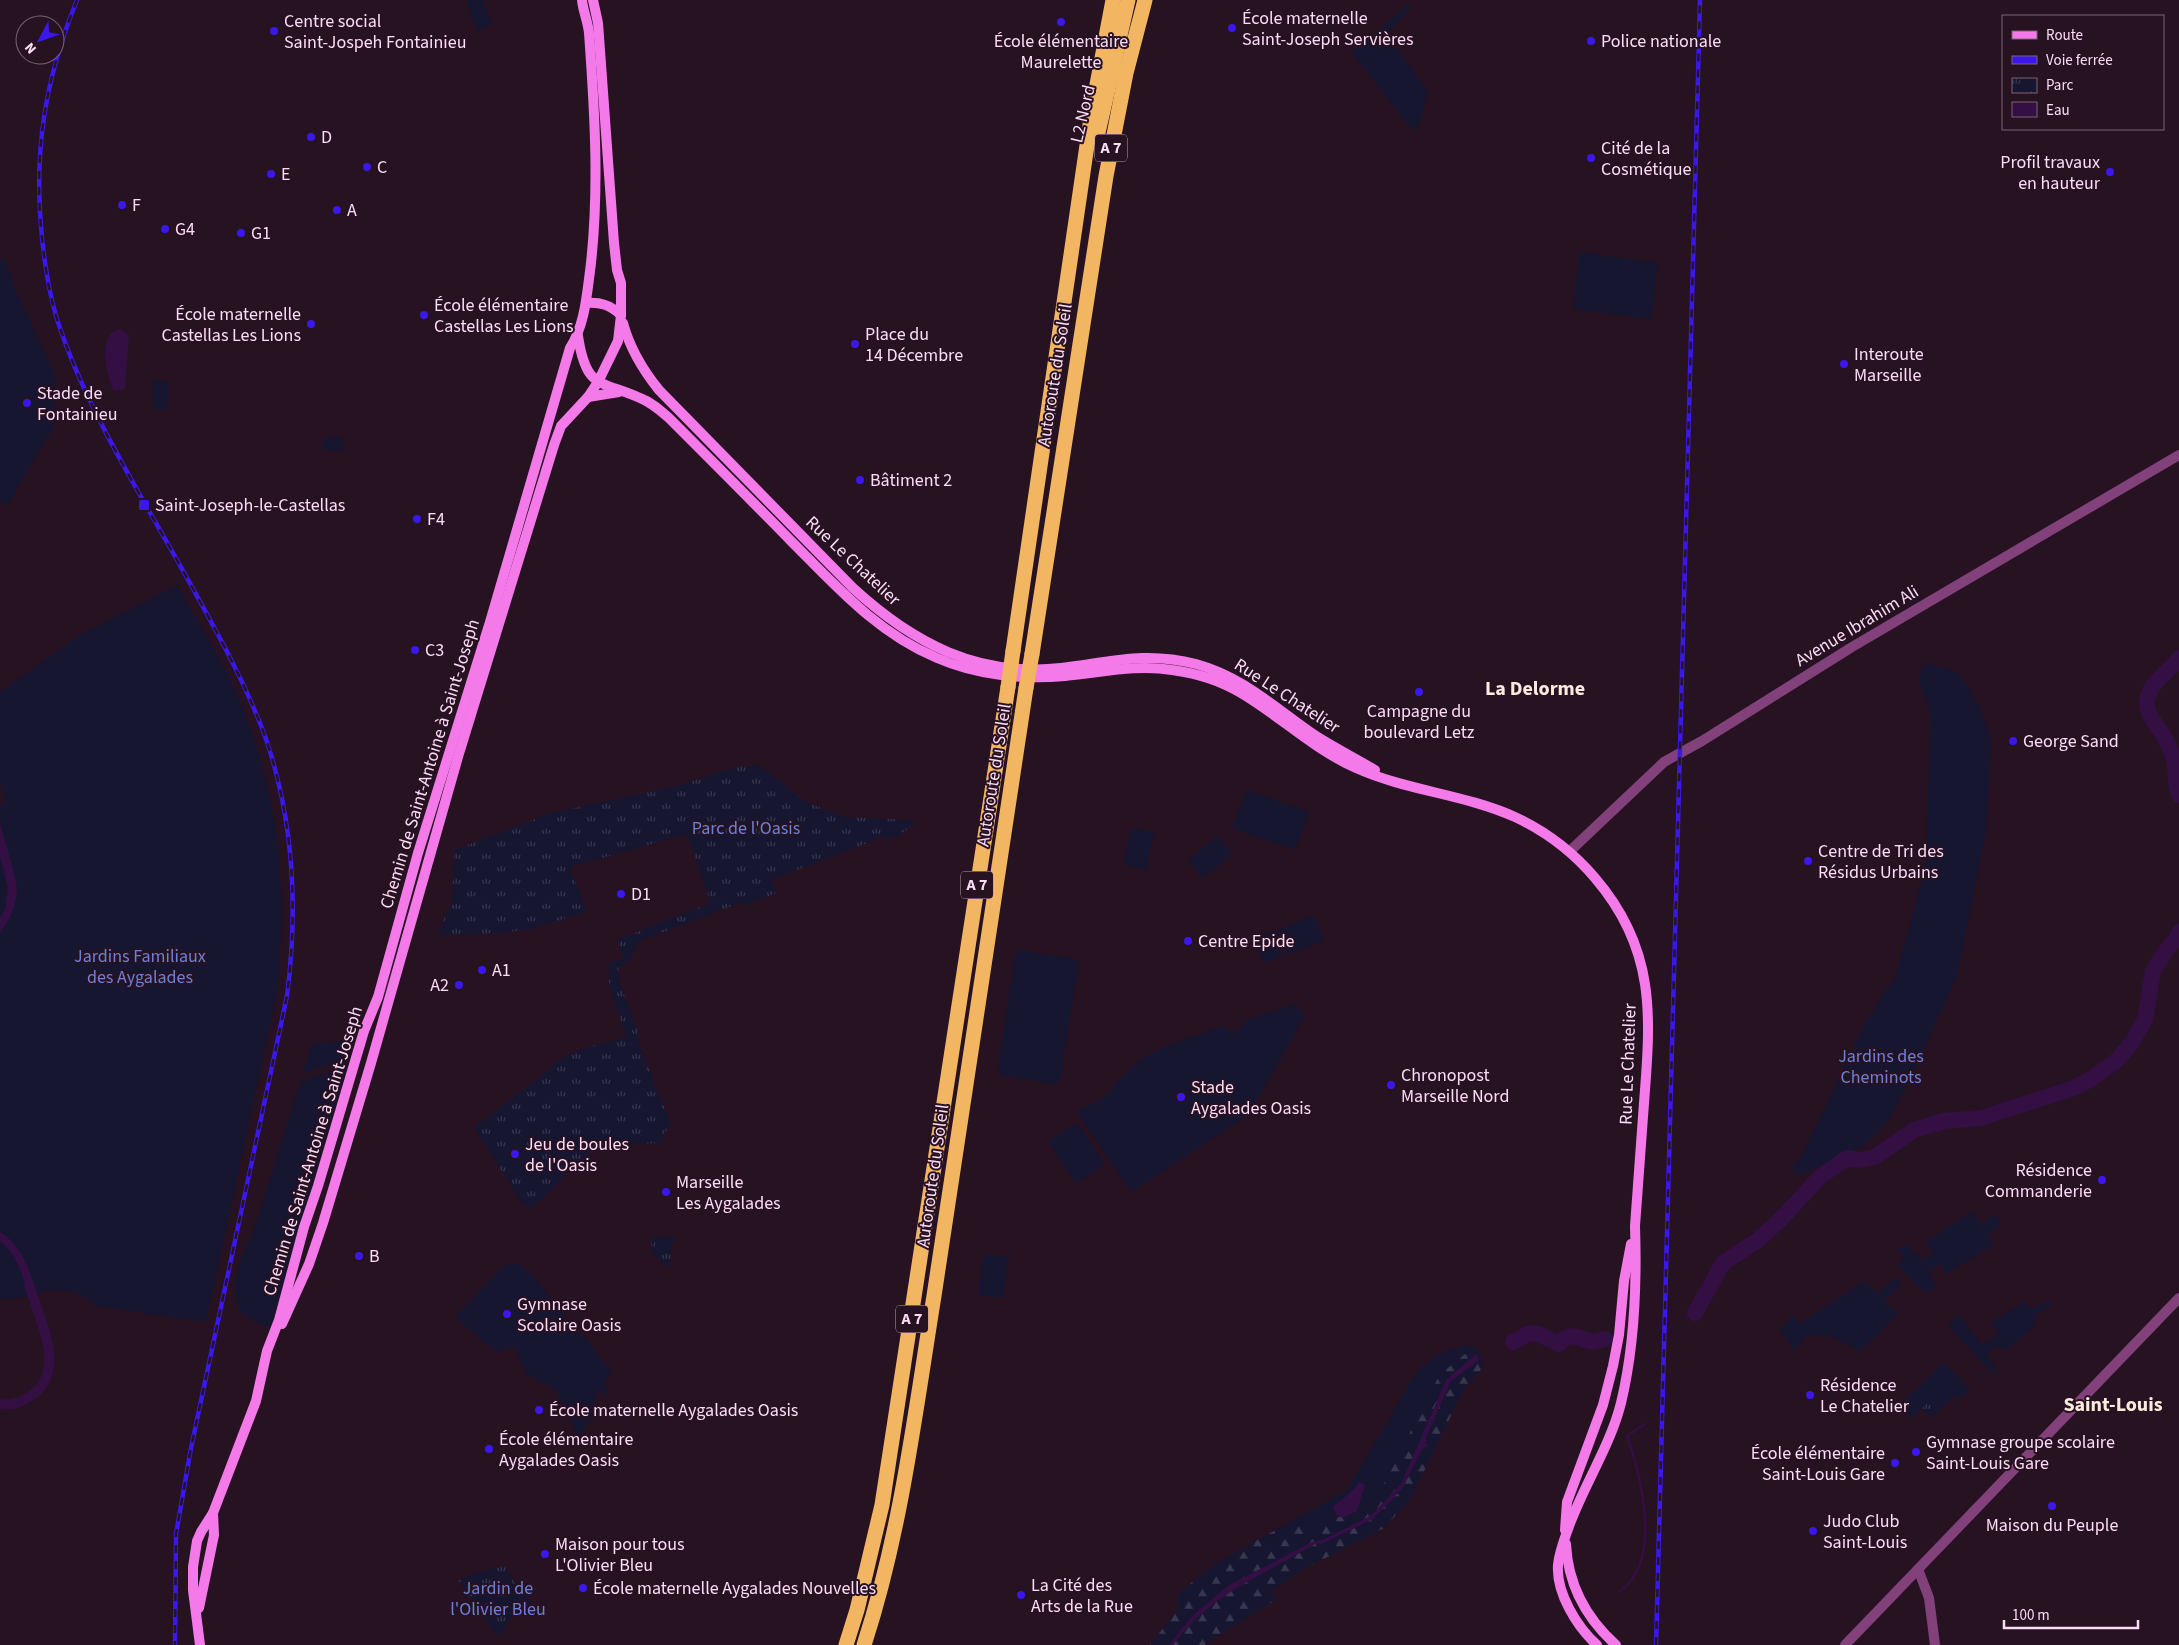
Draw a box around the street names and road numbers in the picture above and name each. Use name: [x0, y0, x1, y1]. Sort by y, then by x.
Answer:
street label: L2 Nord: [1064, 83, 1102, 145]
road number: A 7: [1095, 134, 1127, 162]
street label: Autoroute du Soleil: [1031, 302, 1079, 448]
street label: Rue Le Chatelier: [800, 510, 906, 612]
street label: Avenue Ibrahim Ali: [1790, 579, 1924, 673]
street label: Chemin de Saint-Antoine à Saint-Joseph: [374, 616, 486, 912]
street label: Rue Le Chatelier: [1229, 652, 1345, 740]
street label: Autoroute du Soleil: [970, 702, 1018, 848]
road number: A 7: [961, 872, 993, 898]
street label: Rue Le Chatelier: [1613, 1002, 1643, 1125]
street label: Chemin de Saint-Antoine à Saint-Joseph: [257, 1003, 369, 1299]
street label: Autoroute du Soleil: [911, 1103, 955, 1249]
road number: A 7: [896, 1306, 928, 1332]

